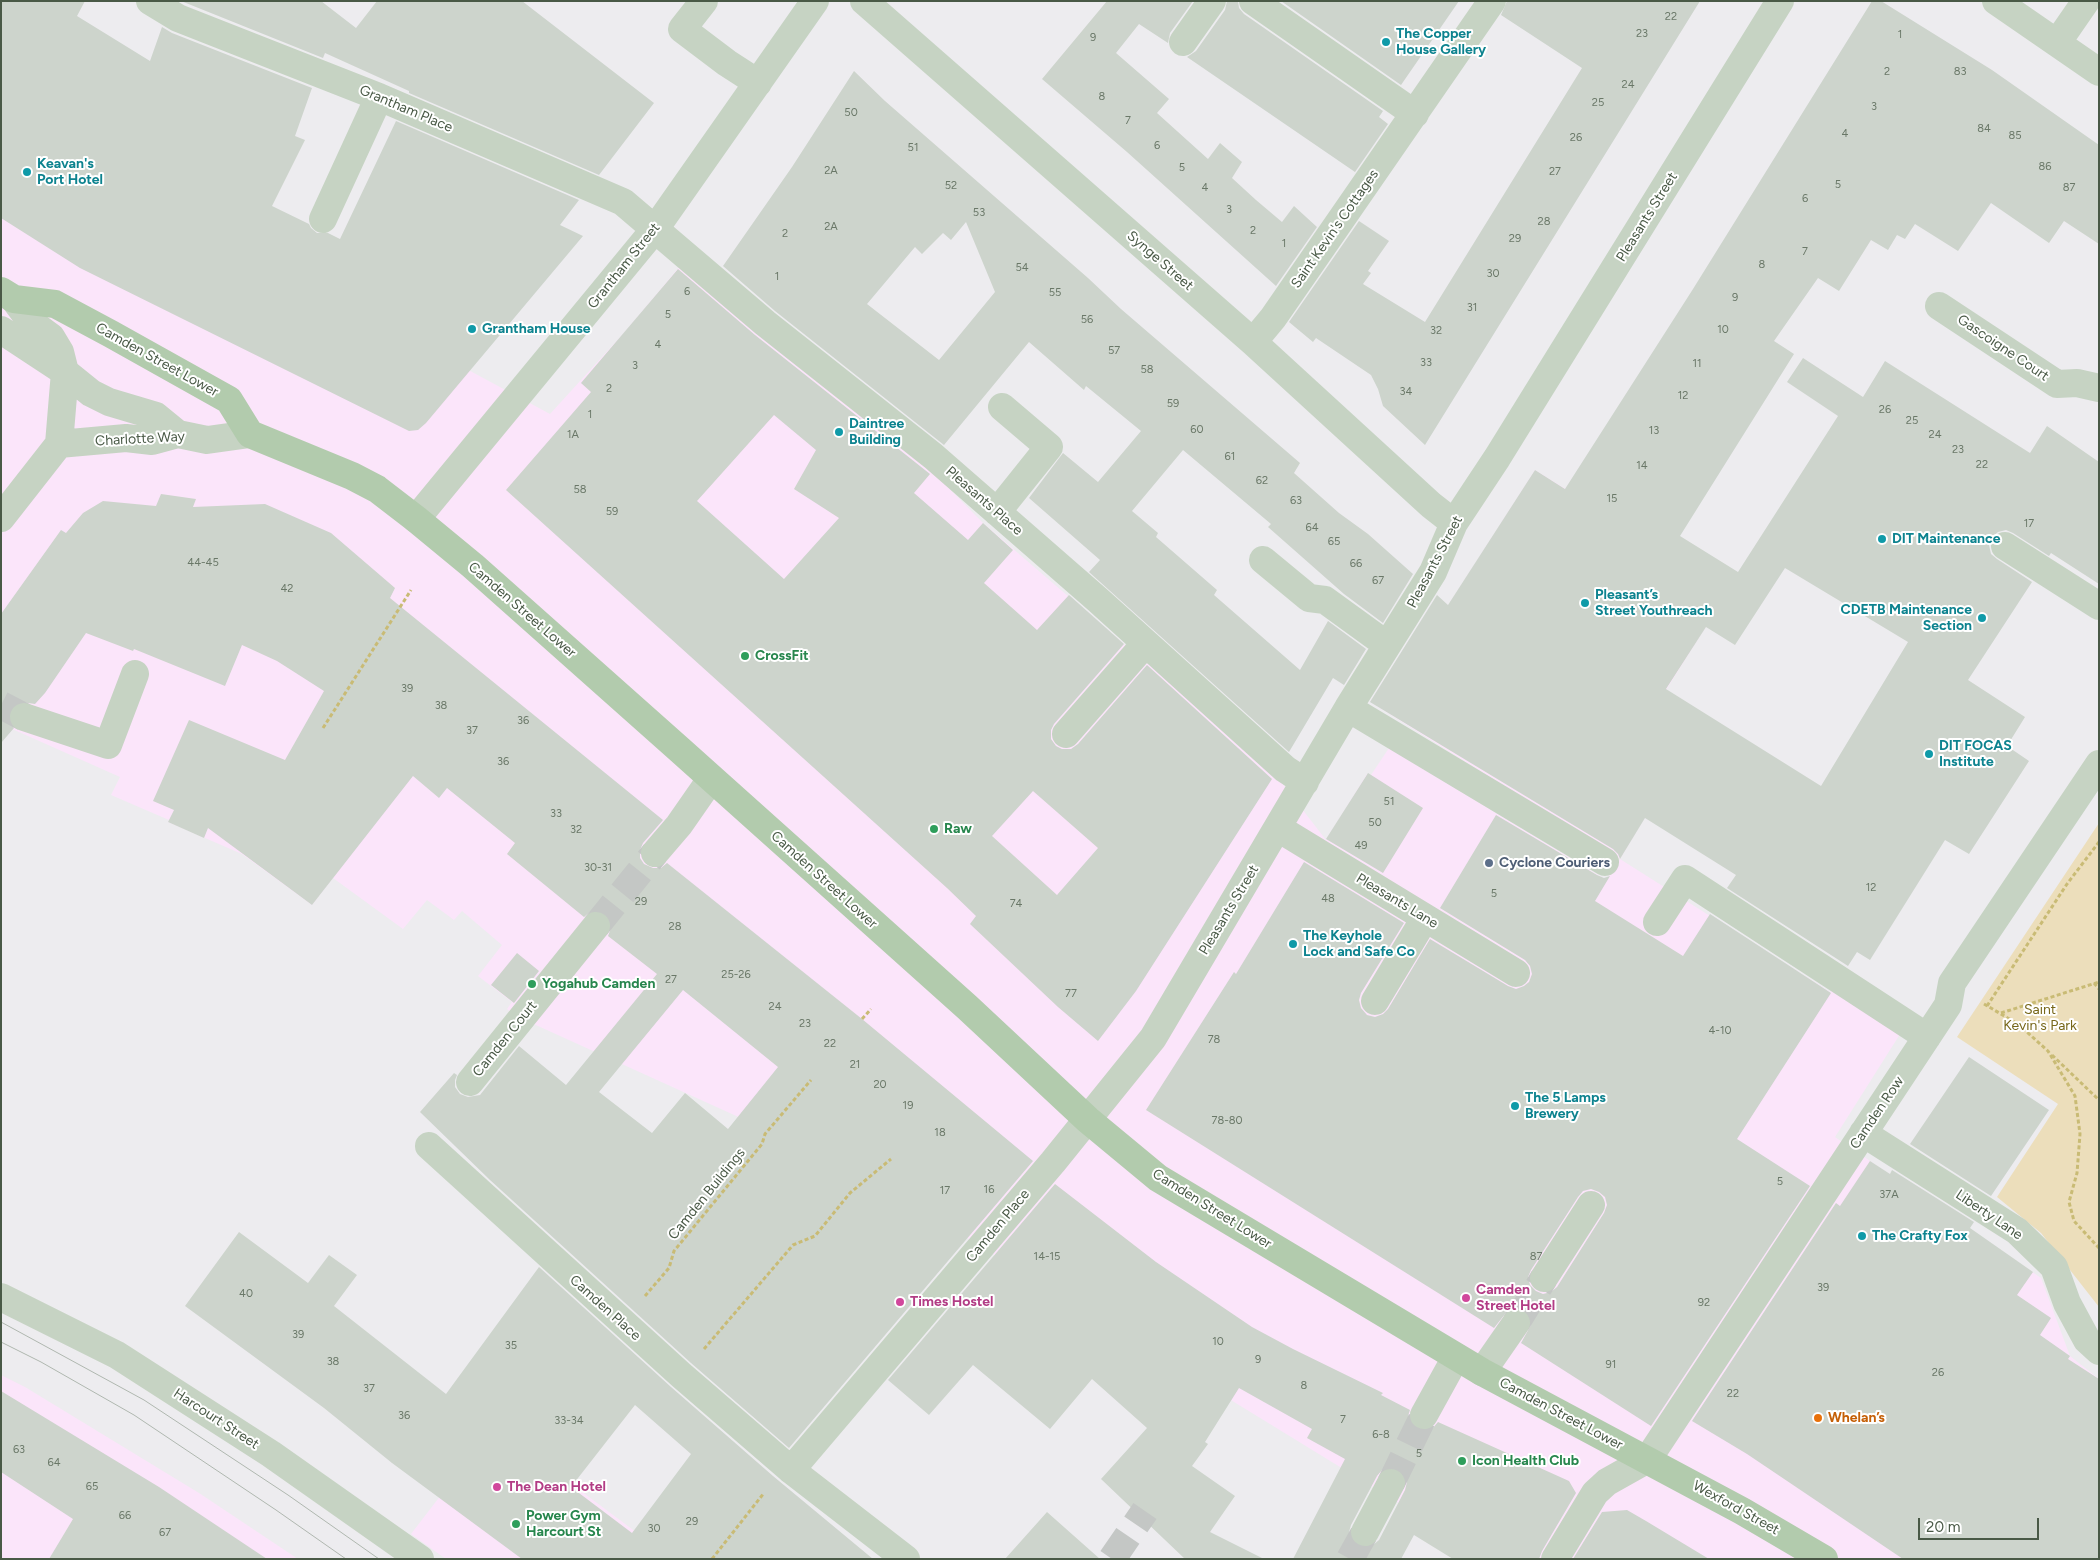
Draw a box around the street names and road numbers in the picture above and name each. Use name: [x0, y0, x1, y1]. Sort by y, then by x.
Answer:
street label: Grantham Place: [357, 82, 455, 136]
street label: Saint Kevin's Cottages: [1288, 166, 1382, 292]
street label: Pleasants Street: [1613, 169, 1681, 265]
street label: Grantham Street: [584, 220, 664, 312]
street label: Synge Street: [1123, 228, 1197, 294]
street label: Gascoigne Court: [1954, 311, 2052, 385]
street label: Camden Street Lower: [93, 319, 221, 401]
street label: Charlotte Way: [95, 428, 185, 450]
street label: Pleasants Place: [942, 463, 1026, 539]
street label: Pleasants Street: [1404, 513, 1466, 611]
street label: Camden Street Lower: [465, 559, 579, 661]
street label: Camden Street Lower: [767, 828, 881, 932]
street label: Pleasants Street: [1196, 862, 1262, 958]
street label: Pleasants Lane: [1353, 870, 1441, 932]
street label: Camden Court: [469, 998, 541, 1080]
street label: Camden Row: [1847, 1074, 1907, 1152]
street label: Camden Buildings: [665, 1145, 749, 1243]
street label: Camden Street Lower: [1149, 1165, 1275, 1253]
street label: Camden Place: [963, 1186, 1033, 1266]
street label: Liberty Lane: [1952, 1186, 2026, 1244]
street label: Camden Place: [566, 1272, 644, 1344]
street label: Camden Street Lower: [1496, 1374, 1626, 1454]
street label: Harcourt Street: [170, 1385, 262, 1453]
street label: Wexford Street: [1690, 1477, 1782, 1539]

